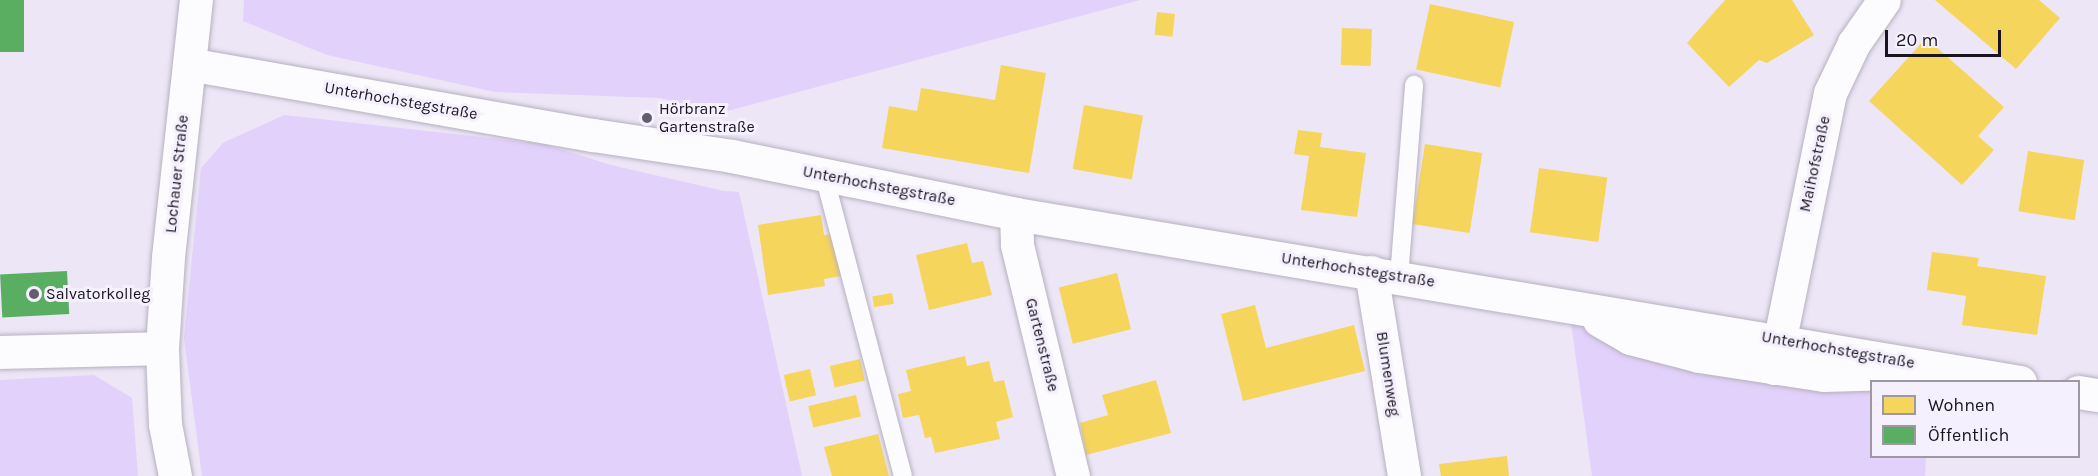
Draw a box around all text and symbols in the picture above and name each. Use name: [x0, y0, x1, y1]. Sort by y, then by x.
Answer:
scale bar: [1888, 18, 2004, 56]
text: 20 m: [1896, 29, 1938, 51]
street label: Unterhochstegstraße: [323, 78, 479, 124]
place label: Hörbranz Gartenstraße: [659, 99, 755, 137]
marker: Hörbranz Gartenstraße: [640, 111, 654, 125]
street label: Lochauer Straße: [161, 114, 193, 234]
street label: Maihofstraße: [1795, 114, 1835, 214]
street label: Unterhochstegstraße: [801, 162, 957, 210]
street label: Unterhochstegstraße: [1280, 248, 1436, 292]
place label: Salvatorkolleg: [46, 284, 150, 304]
marker: Salvatorkolleg: [27, 287, 41, 301]
street label: Gartenstraße: [1021, 296, 1063, 394]
street label: Unterhochstegstraße: [1760, 327, 1916, 373]
street label: Blumenweg: [1372, 330, 1404, 418]
legend: [1870, 380, 2080, 458]
text: Wohnen: [1928, 394, 1995, 416]
text: Öffentlich: [1928, 424, 2009, 446]

